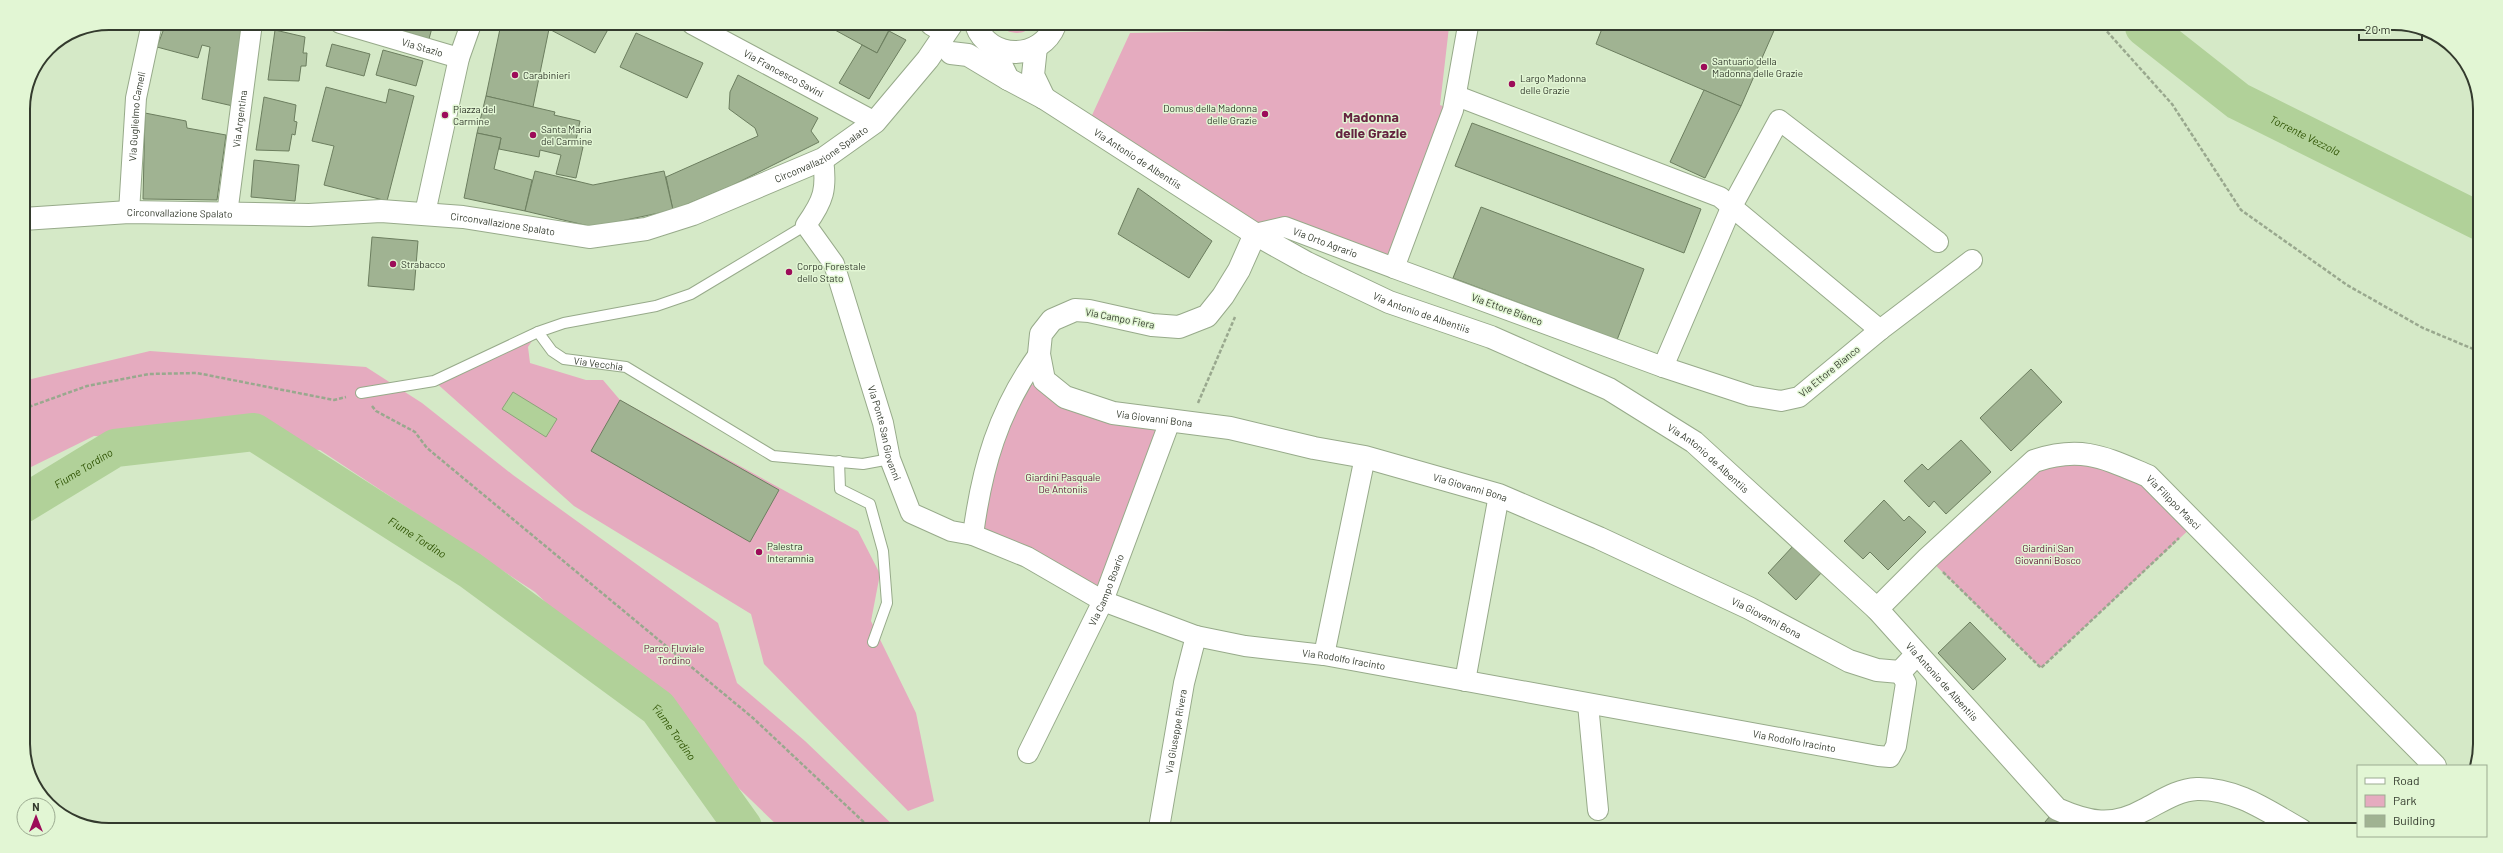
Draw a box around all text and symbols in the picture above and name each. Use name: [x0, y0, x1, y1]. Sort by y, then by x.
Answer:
scale bar: [2359, 16, 2422, 42]
text: 20 m: [2365, 22, 2391, 36]
street label: Via Stazio: [400, 35, 445, 59]
street label: Via Francesco Savini: [742, 47, 826, 99]
place label: Santuario della Madonna delle Grazie: [1712, 55, 1803, 79]
marker: Santuario della Madonna delle Grazie: [1699, 62, 1709, 72]
place label: Carabinieri: [523, 69, 570, 81]
street label: Via Guglielmo Cameli: [126, 70, 147, 162]
marker: Carabinieri: [510, 70, 520, 80]
place label: Largo Madonna delle Grazie: [1520, 72, 1586, 96]
marker: Largo Madonna delle Grazie: [1507, 79, 1517, 89]
street label: Via Argentina: [230, 89, 249, 148]
place label: Domus della Madonna delle Grazie: [1163, 102, 1257, 126]
place label: Piazza del Carmine: [453, 103, 496, 127]
district label: Madonna delle Grazie: [1335, 108, 1407, 141]
marker: Domus della Madonna delle Grazie: [1260, 109, 1270, 119]
marker: Piazza del Carmine: [440, 110, 450, 120]
water label: Torrente Vezzola: [2268, 112, 2343, 158]
place label: Santa Maria del Carmine: [541, 123, 592, 147]
street label: Circonvallazione Spalato: [773, 123, 870, 185]
street label: Via Antonio de Albentiis: [1092, 126, 1184, 191]
marker: Santa Maria del Carmine: [528, 130, 538, 140]
street label: Circonvallazione Spalato: [127, 206, 233, 220]
street label: Circonvallazione Spalato: [450, 210, 556, 238]
street label: Via Orto Agrario: [1291, 225, 1359, 260]
place label: Strabacco: [401, 258, 446, 270]
marker: Strabacco: [388, 259, 398, 269]
place label: Corpo Forestale dello Stato: [797, 260, 866, 284]
marker: Corpo Forestale dello Stato: [784, 267, 794, 277]
street label: Via Antonio de Albentiis: [1371, 289, 1472, 335]
street label: Via Ettore Bianco: [1470, 291, 1544, 327]
street label: Via Campo Fiera: [1084, 305, 1156, 331]
street label: Via Ettore Bianco: [1796, 343, 1862, 399]
street label: Via Vecchia: [573, 354, 624, 373]
street label: Via Ponte San Giovanni: [866, 384, 904, 482]
street label: Via Giovanni Bona: [1115, 407, 1193, 429]
street label: Via Antonio de Albentiis: [1665, 421, 1752, 495]
water label: Fiume Tordino: [51, 445, 115, 490]
park label: Giardini Pasquale De Antoniis: [1026, 471, 1100, 495]
street label: Via Giovanni Bona: [1432, 471, 1509, 504]
street label: Via Filippo Masci: [2144, 472, 2203, 532]
water label: Fiume Tordino: [386, 513, 449, 560]
place label: Palestra Interamnia: [767, 540, 814, 564]
park label: Giardini San Giovanni Bosco: [2015, 542, 2081, 566]
marker: Palestra Interamnia: [754, 547, 764, 557]
street label: Via Campo Boario: [1086, 552, 1126, 628]
street label: Via Giovanni Bona: [1730, 595, 1803, 641]
street label: Via Antonio de Albentiis: [1904, 639, 1981, 724]
park label: Parco Fluviale Tordino: [644, 642, 704, 666]
street label: Via Rodolfo Iracinto: [1301, 647, 1386, 672]
street label: Via Giuseppe Rivera: [1162, 688, 1189, 775]
water label: Fiume Tordino: [651, 700, 699, 762]
street label: Via Rodolfo Iracinto: [1752, 727, 1837, 754]
legend: [2357, 765, 2487, 837]
text: Road: [2393, 773, 2420, 787]
text: Park: [2393, 793, 2417, 807]
north arrow: [16, 797, 56, 837]
text: N: [32, 800, 40, 813]
text: Building: [2393, 813, 2435, 827]

